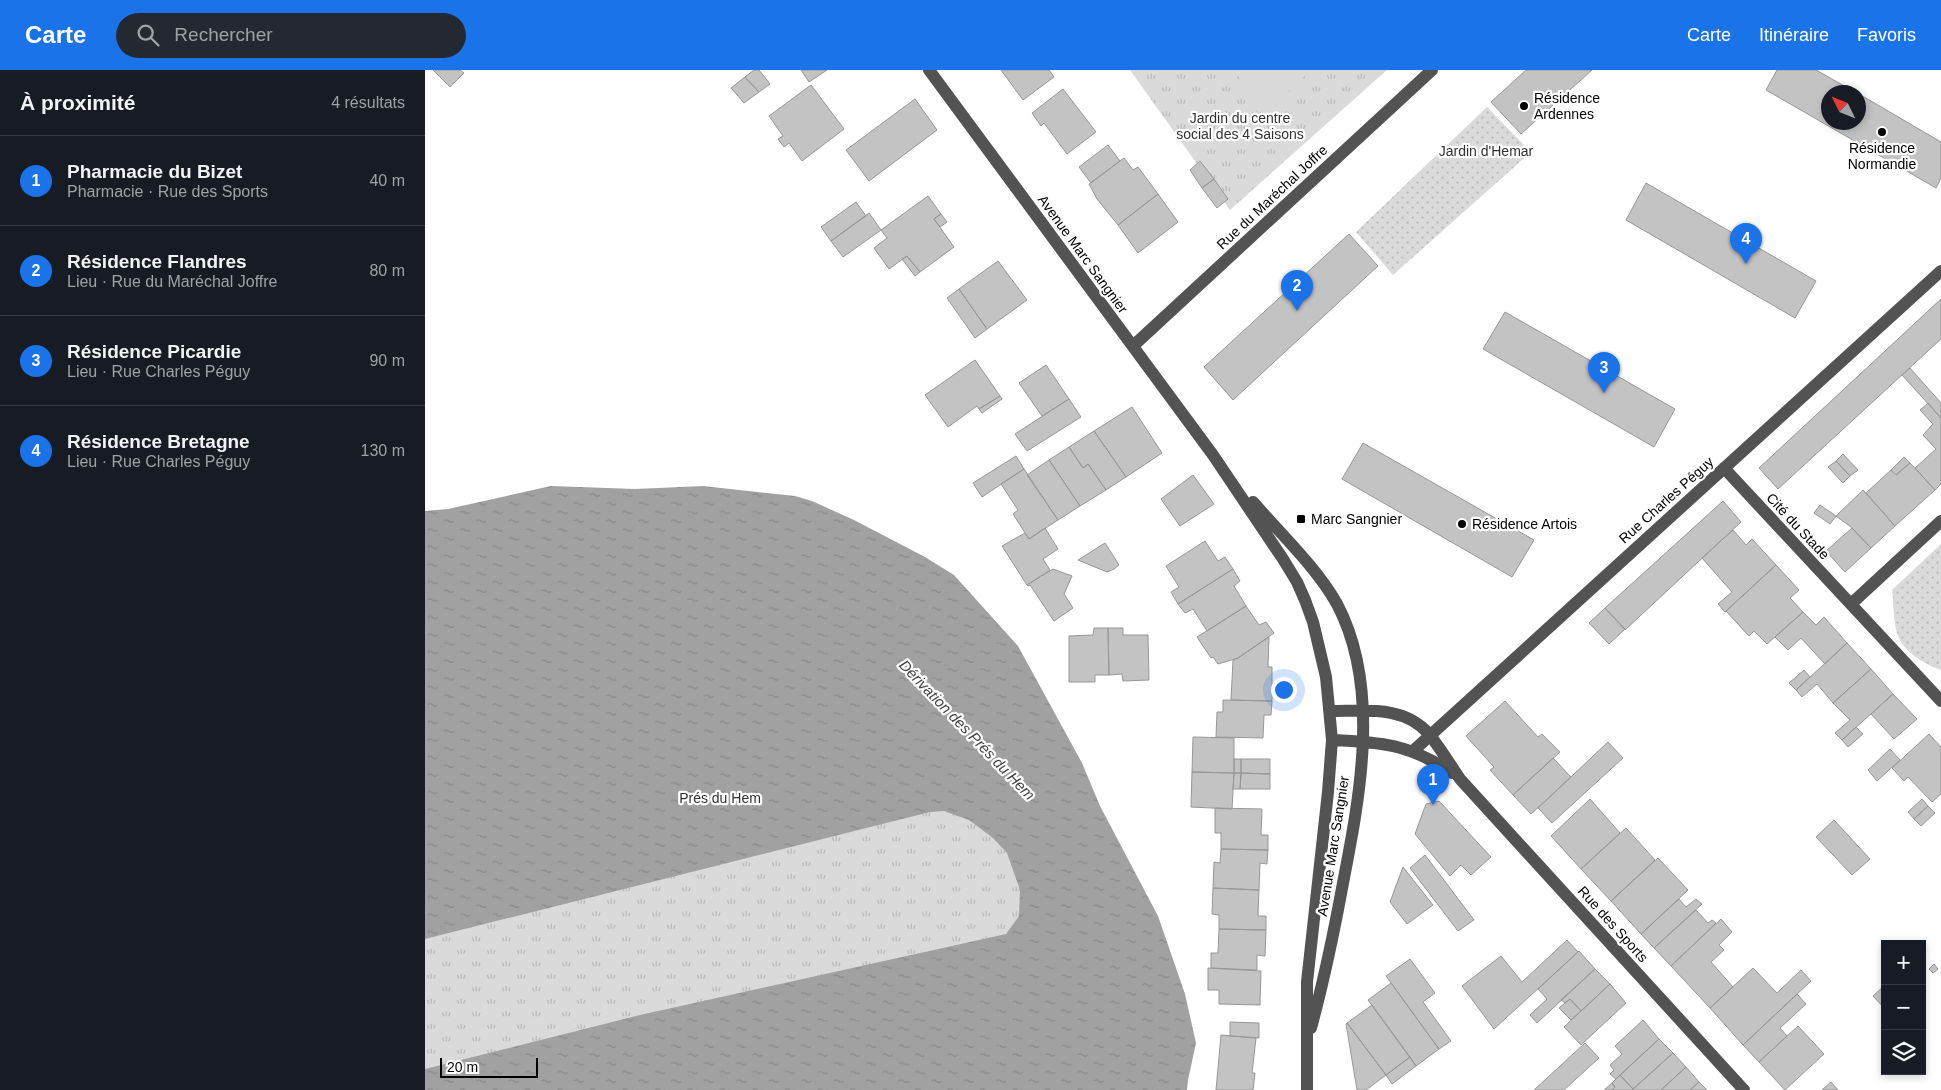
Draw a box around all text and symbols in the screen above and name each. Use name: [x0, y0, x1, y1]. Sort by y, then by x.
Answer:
search box: [116, 13, 466, 58]
text: Carte: [25, 21, 86, 48]
icon: search: [134, 21, 162, 49]
text: Rechercher: [174, 24, 273, 45]
text: Carte: [1687, 25, 1731, 45]
text: Itinéraire: [1759, 25, 1829, 45]
text: Favoris: [1857, 25, 1916, 45]
north arrow: [1821, 85, 1866, 130]
place label: Résidence Ardennes: [1534, 90, 1600, 122]
text: À proximité: [20, 91, 136, 114]
text: 4 résultats: [331, 94, 405, 111]
marker: Résidence Ardennes: [1518, 100, 1530, 112]
park label: Jardin du centre social des 4 Saisons: [1176, 110, 1304, 142]
marker: Résidence Normandie: [1876, 126, 1888, 138]
place label: Résidence Normandie: [1848, 140, 1916, 172]
street label: Rue du Maréchal Joffre: [1213, 141, 1331, 252]
park label: Jardin d'Hemar: [1439, 143, 1534, 159]
text: Pharmacie du Bizet: [67, 161, 242, 182]
text: 1: [32, 172, 40, 189]
text: 40 m: [369, 172, 405, 189]
text: Pharmacie · Rue des Sports: [67, 183, 268, 200]
street label: Avenue Marc Sangnier: [1035, 192, 1131, 316]
pin: 4: [1730, 223, 1762, 264]
text: Résidence Flandres: [67, 251, 247, 272]
text: 2: [32, 262, 40, 279]
text: 80 m: [369, 262, 405, 279]
pin: 2: [1281, 270, 1313, 311]
text: Lieu · Rue du Maréchal Joffre: [67, 273, 277, 290]
text: Résidence Picardie: [67, 341, 241, 362]
text: 3: [32, 352, 40, 369]
text: 90 m: [369, 352, 405, 369]
pin: 3: [1588, 352, 1620, 393]
text: Lieu · Rue Charles Péguy: [67, 363, 250, 380]
text: Résidence Bretagne: [67, 431, 250, 452]
text: 4: [32, 442, 40, 459]
text: 130 m: [361, 442, 405, 459]
text: Lieu · Rue Charles Péguy: [67, 453, 250, 470]
street label: Rue Charles Péguy: [1616, 453, 1716, 547]
street label: Cité du Stade: [1763, 490, 1833, 563]
place label: Marc Sangnier: [1311, 511, 1402, 527]
marker: Marc Sangnier: [1295, 513, 1307, 525]
place label: Résidence Artois: [1472, 516, 1577, 532]
marker: Résidence Artois: [1456, 518, 1468, 530]
water label: Dérivation des Prés du Hem: [896, 656, 1039, 803]
your location: [1271, 677, 1297, 703]
pin: 1: [1417, 764, 1449, 805]
street label: Avenue Marc Sangnier: [1314, 774, 1352, 917]
park label: Prés du Hem: [679, 790, 761, 806]
street label: Rue des Sports: [1575, 883, 1651, 965]
map controls: [1881, 940, 1926, 1075]
button: +: [1881, 940, 1926, 985]
button: −: [1881, 985, 1926, 1030]
button: layers: [1881, 1030, 1926, 1075]
scale bar: [440, 1055, 537, 1078]
text: 20 m: [447, 1059, 478, 1075]

